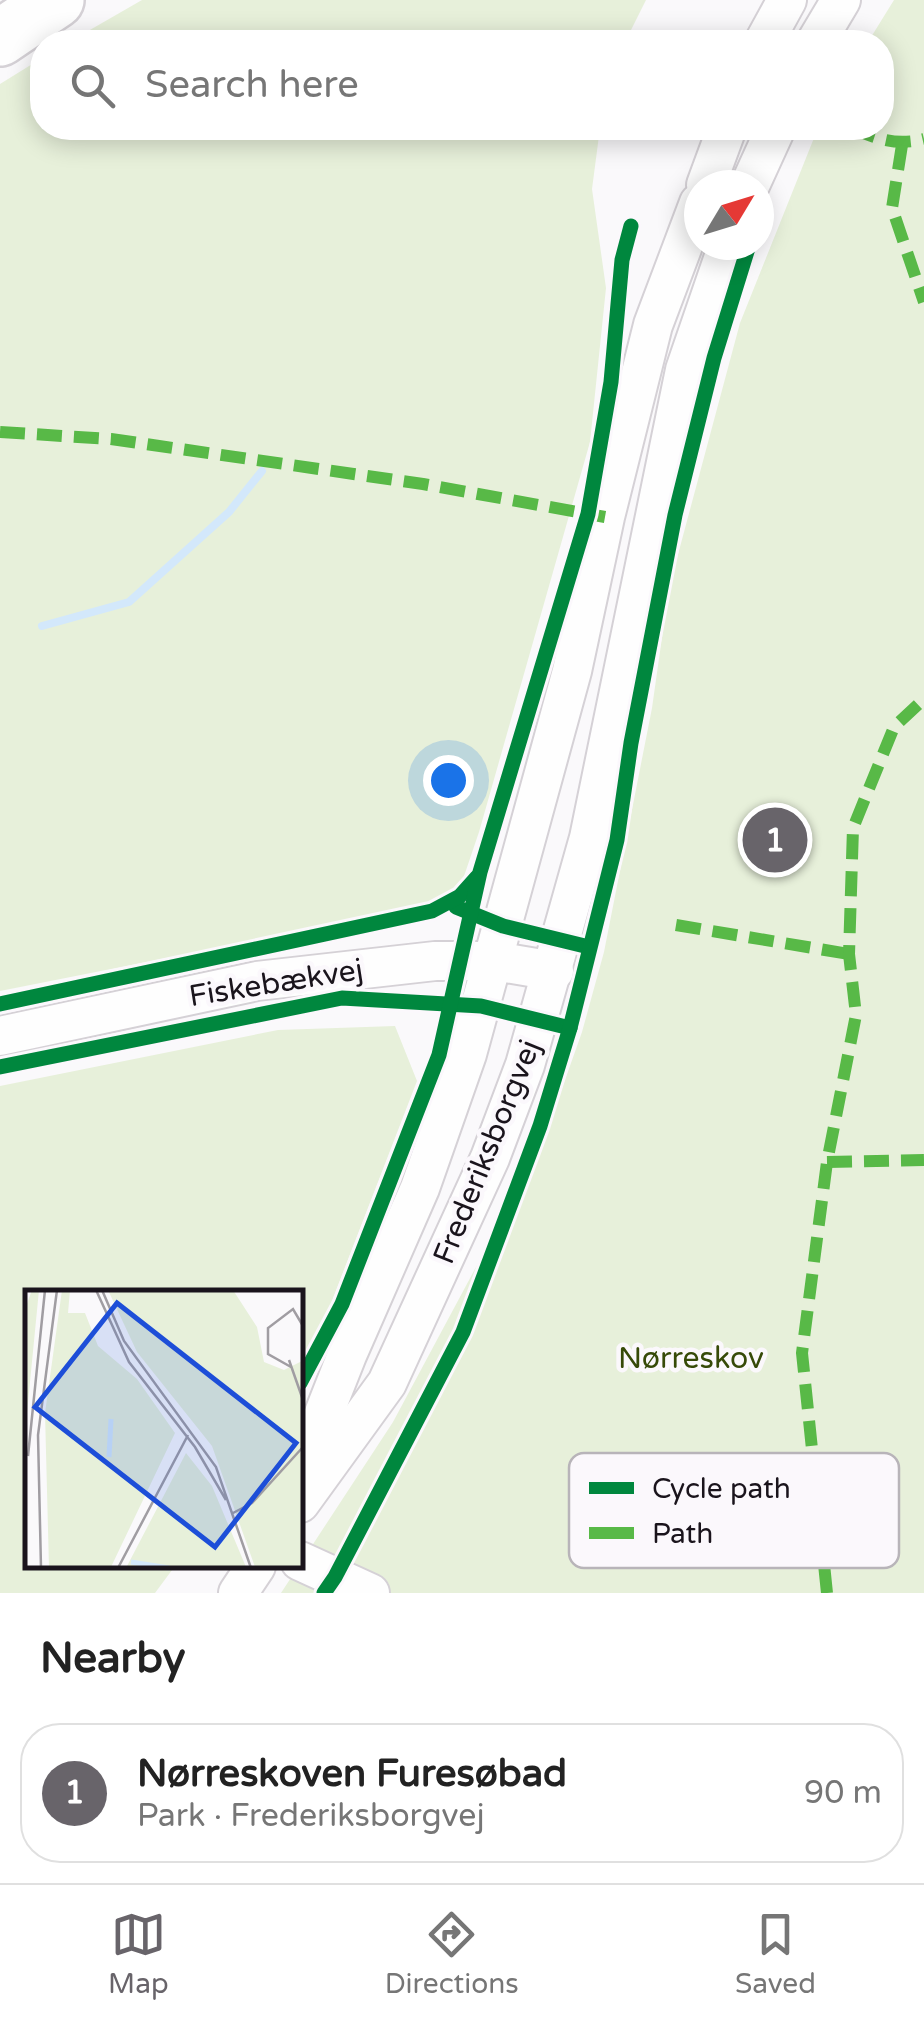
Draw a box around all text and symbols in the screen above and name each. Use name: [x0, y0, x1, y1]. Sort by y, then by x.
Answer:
search box: [30, 30, 894, 140]
icon: search: [65, 58, 120, 113]
text: Search here: [145, 62, 359, 108]
north arrow: [684, 170, 774, 260]
your location: [423, 755, 474, 806]
pin: 1: [742, 802, 808, 878]
street label: Fiskebækvej: [186, 951, 366, 1015]
street label: Frederiksborgvej: [425, 1035, 549, 1269]
inset map: [25, 1290, 302, 1568]
park label: Nørreskov: [618, 1340, 764, 1377]
legend: [569, 1453, 899, 1568]
text: Cycle path: [652, 1472, 791, 1506]
text: Path: [652, 1517, 713, 1551]
text: Nearby: [40, 1633, 185, 1684]
text: Nørreskoven Furesøbad: [137, 1751, 567, 1797]
text: 1: [64, 1774, 85, 1812]
text: 90 m: [804, 1774, 882, 1812]
text: Park · Frederiksborgvej: [137, 1797, 485, 1835]
tab: Map: [108, 1907, 169, 2001]
tab: Directions: [385, 1907, 519, 2001]
tab: Saved: [735, 1907, 816, 2001]

